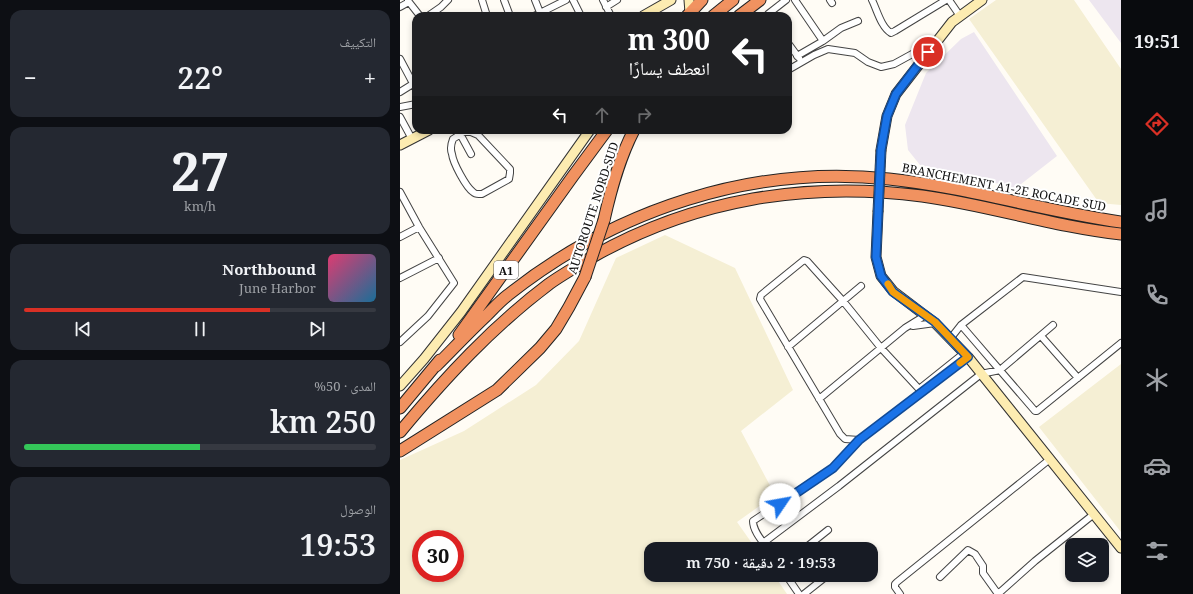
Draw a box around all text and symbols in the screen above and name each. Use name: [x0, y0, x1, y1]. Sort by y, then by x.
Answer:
text: 300 m: [628, 20, 710, 58]
icon: left: [724, 28, 776, 80]
text: 19:51: [1134, 29, 1180, 53]
text: التكييف: [340, 33, 376, 51]
pin: [911, 35, 945, 69]
icon: arrive: [917, 41, 939, 63]
text: انعطف يسارًا: [629, 56, 710, 80]
text: 22°: [177, 57, 223, 98]
text: −: [24, 62, 37, 92]
text: +: [364, 62, 376, 92]
icon: left: [549, 104, 571, 126]
icon: ahead: [591, 104, 613, 126]
icon: right: [633, 104, 655, 126]
icon: directions: [1143, 110, 1171, 138]
text: 27: [171, 135, 229, 206]
street label: AUTOROUTE NORD-SUD: [564, 139, 623, 276]
street label: BRANCHEMENT A1-2E ROCADE SUD: [900, 159, 1108, 215]
icon: music: [1143, 196, 1171, 224]
text: km/h: [184, 197, 216, 215]
text: Northbound: [222, 259, 316, 279]
road number: A1: [494, 261, 518, 279]
text: June Harbor: [239, 279, 316, 297]
icon: phone: [1143, 281, 1171, 309]
icon: previous: [72, 318, 94, 340]
icon: pause: [189, 318, 211, 340]
icon: next: [306, 318, 328, 340]
icon: climate: [1143, 366, 1171, 394]
text: المدى · 50%: [314, 377, 376, 395]
text: 250 km: [270, 401, 376, 442]
icon: car: [1143, 452, 1171, 480]
position arrow: [759, 483, 801, 525]
text: الوصول: [340, 500, 376, 518]
text: 19:53: [300, 524, 376, 565]
speed limit sign: 30: [412, 530, 464, 582]
icon: filters: [1143, 537, 1171, 565]
map controls: [1065, 538, 1109, 582]
button: layers: [1065, 538, 1109, 582]
text: 19:53 · 2 دقيقة · 750 m: [686, 552, 836, 572]

